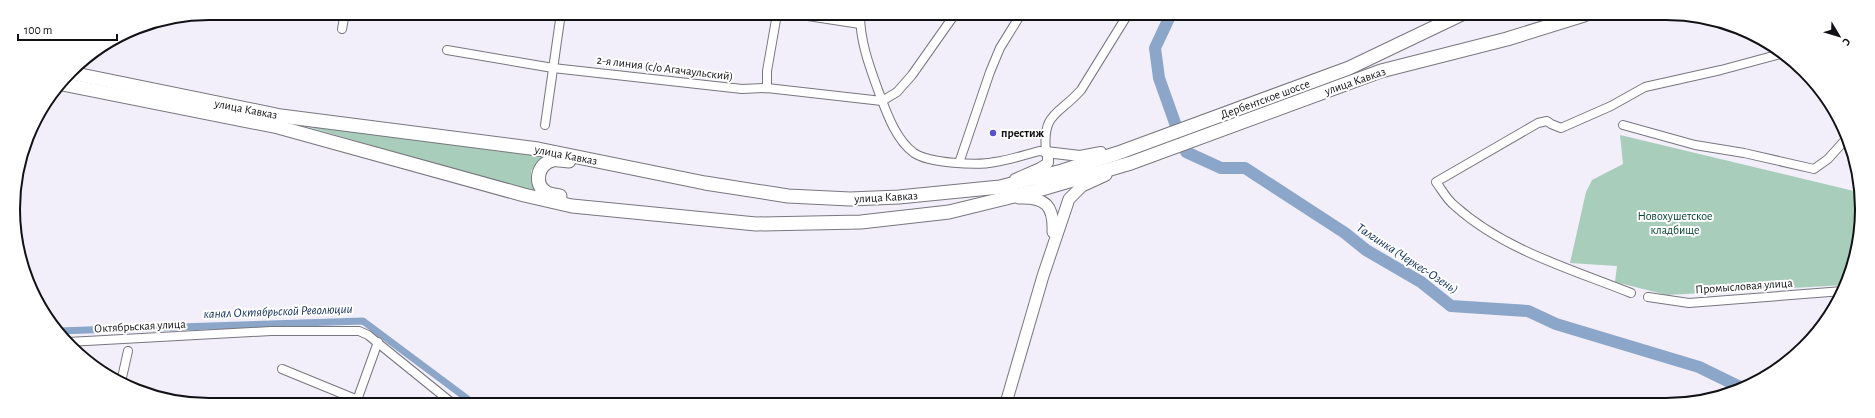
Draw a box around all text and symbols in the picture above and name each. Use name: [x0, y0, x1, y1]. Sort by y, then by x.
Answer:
scale bar: [18, 16, 117, 42]
north arrow: [1819, 16, 1859, 56]
text: 100 m: [24, 24, 52, 36]
text: С: [1840, 36, 1853, 48]
street label: 2-я линия (с/о Агачаульский): [596, 54, 734, 83]
street label: улица Кавказ: [1322, 65, 1388, 98]
street label: Дербентское шоссе: [1219, 77, 1311, 121]
street label: улица Кавказ: [212, 97, 279, 122]
place label: престиж: [1001, 127, 1044, 139]
marker: престиж: [988, 128, 998, 138]
street label: улица Кавказ: [532, 143, 599, 168]
street label: улица Кавказ: [853, 189, 918, 206]
park label: Новохушетское кладбище: [1637, 210, 1713, 236]
water label: Талгинка (Черкес-Озень): [1354, 221, 1460, 297]
street label: Промысловая улица: [1695, 277, 1794, 296]
water label: канал Октябрьской Революции: [203, 303, 353, 321]
street label: Октябрьская улица: [94, 318, 187, 335]

